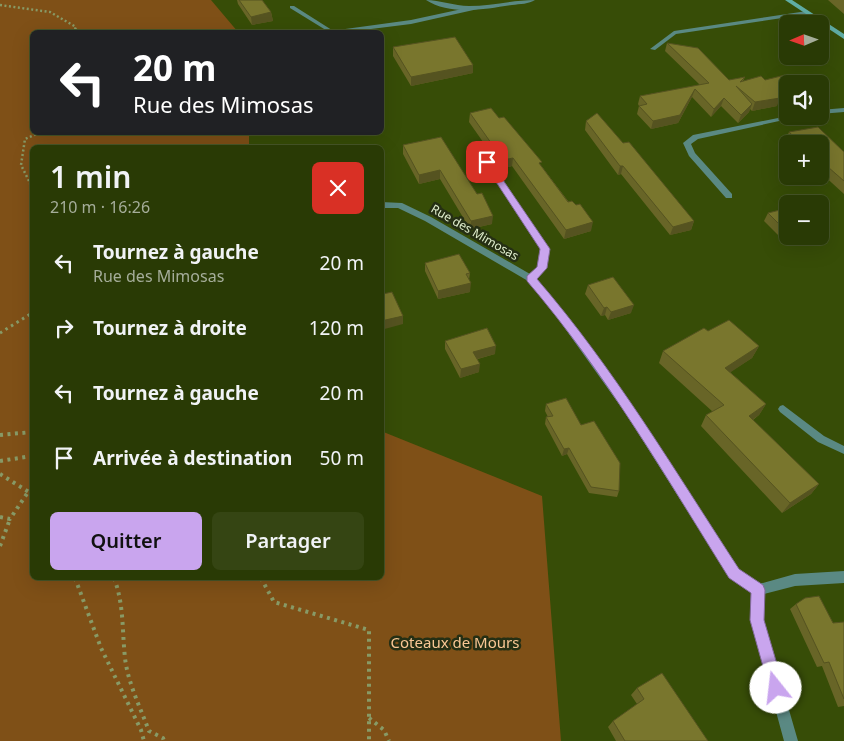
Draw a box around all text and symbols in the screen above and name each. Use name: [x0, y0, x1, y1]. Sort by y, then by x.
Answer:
north arrow: [779, 15, 829, 65]
map controls: [779, 15, 829, 245]
text: 20 m: [133, 44, 216, 91]
icon: left: [50, 50, 115, 115]
button: sound: [779, 75, 829, 125]
text: Rue des Mimosas: [133, 89, 314, 119]
button: +: [779, 135, 829, 185]
pin: [466, 141, 508, 183]
icon: arrive: [473, 148, 501, 176]
text: 1 min: [50, 156, 131, 197]
button: close: [312, 162, 364, 214]
button: −: [779, 195, 829, 245]
text: 210 m · 16:26: [50, 196, 150, 218]
street label: Rue des Mimosas: [428, 200, 522, 264]
text: Tournez à gauche: [93, 239, 259, 265]
icon: left: [50, 249, 78, 277]
text: 20 m: [320, 250, 364, 276]
text: Rue des Mimosas: [93, 265, 224, 287]
icon: right: [50, 314, 78, 342]
text: Tournez à droite: [93, 315, 247, 341]
text: 120 m: [309, 315, 364, 341]
icon: left: [50, 379, 78, 407]
text: Tournez à gauche: [93, 380, 259, 406]
text: 20 m: [320, 380, 364, 406]
icon: arrive: [50, 444, 78, 472]
text: Arrivée à destination: [93, 445, 292, 471]
text: 50 m: [320, 445, 364, 471]
button: Quitter: [50, 512, 202, 570]
button: Partager: [212, 512, 364, 570]
park label: Coteaux de Mours: [391, 632, 519, 652]
position arrow: [749, 661, 801, 713]

